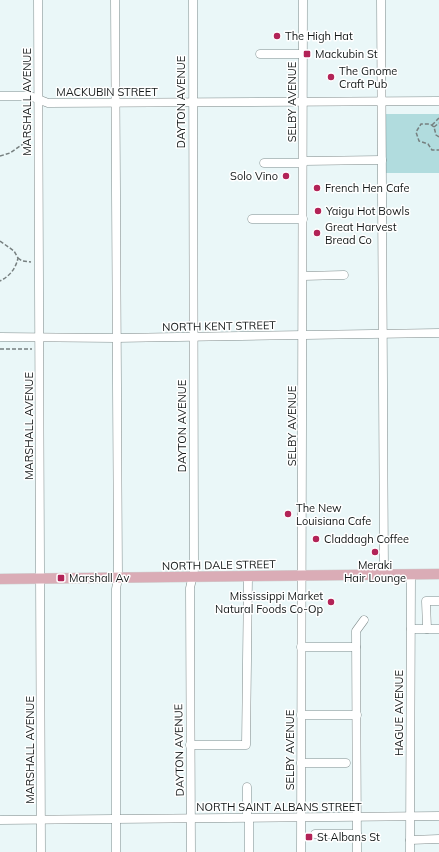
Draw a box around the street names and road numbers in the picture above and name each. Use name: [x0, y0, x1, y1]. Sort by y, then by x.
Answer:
street label: MARSHALL AVENUE: [20, 48, 34, 156]
street label: DAYTON AVENUE: [174, 56, 188, 148]
street label: SELBY AVENUE: [285, 62, 299, 142]
street label: MACKUBIN STREET: [56, 85, 158, 99]
street label: NORTH KENT STREET: [162, 318, 276, 334]
street label: MARSHALL AVENUE: [22, 372, 36, 480]
street label: DAYTON AVENUE: [175, 380, 189, 472]
street label: SELBY AVENUE: [285, 386, 299, 466]
street label: NORTH DALE STREET: [162, 557, 276, 573]
street label: HAGUE AVENUE: [392, 670, 406, 756]
street label: MARSHALL AVENUE: [23, 696, 37, 804]
street label: DAYTON AVENUE: [171, 704, 187, 796]
street label: SELBY AVENUE: [283, 710, 297, 790]
street label: NORTH SAINT ALBANS STREET: [196, 800, 362, 814]

